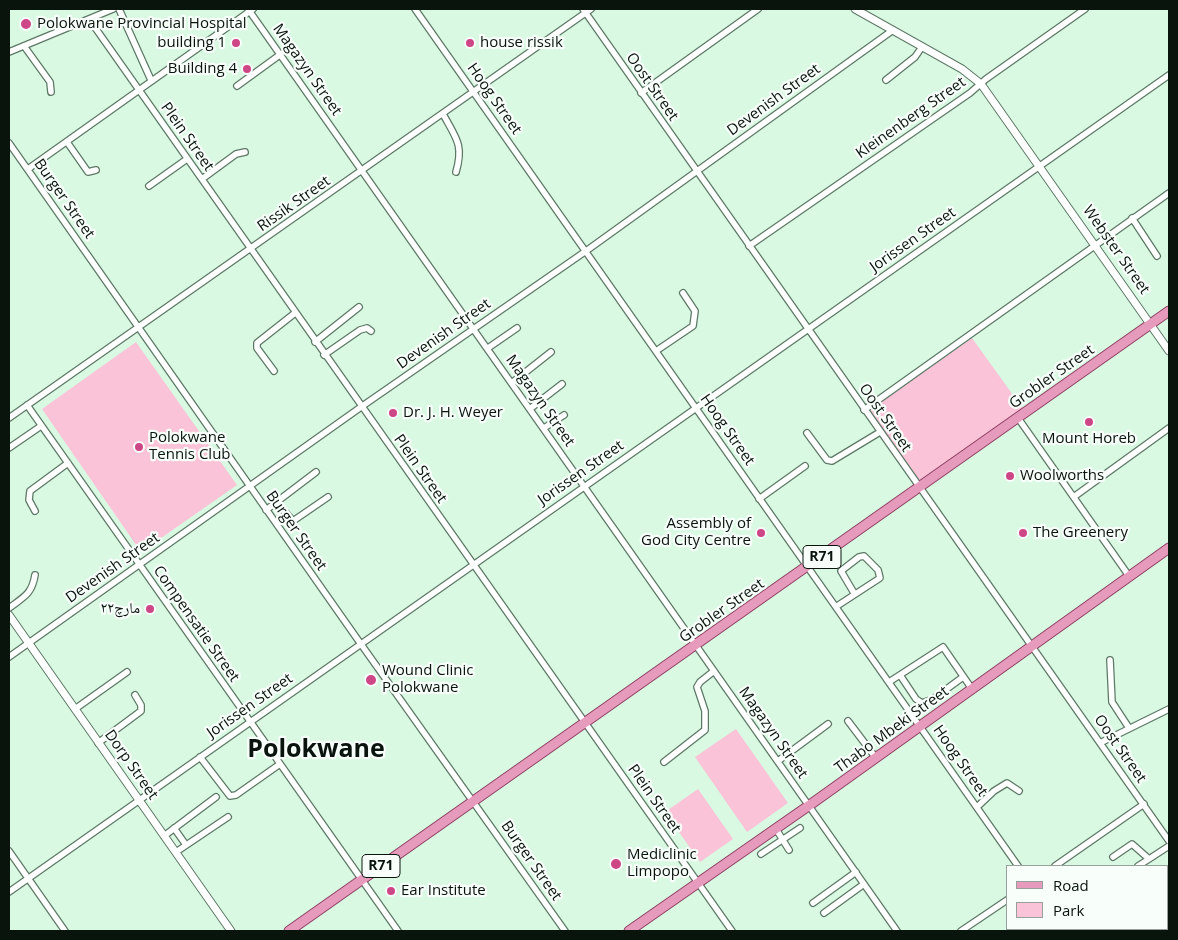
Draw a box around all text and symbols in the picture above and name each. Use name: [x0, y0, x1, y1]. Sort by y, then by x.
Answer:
place label: Polokwane Provincial Hospital: [37, 15, 247, 33]
marker: Polokwane Provincial Hospital: [19, 17, 33, 31]
street label: Magazyn Street: [269, 21, 345, 119]
place label: building 1: [157, 34, 226, 52]
place label: house rissik: [480, 34, 563, 52]
marker: building 1: [230, 37, 242, 49]
marker: house rissik: [464, 37, 476, 49]
street label: Oost Street: [622, 49, 682, 125]
place label: Building 4: [168, 60, 237, 78]
street label: Hoog Street: [463, 60, 525, 138]
street label: Devenish Street: [724, 60, 824, 140]
marker: Building 4: [241, 63, 253, 75]
street label: Kleinenberg Street: [853, 73, 969, 163]
street label: Plein Street: [157, 99, 217, 175]
street label: Burger Street: [30, 156, 98, 242]
street label: Rissik Street: [254, 172, 334, 236]
street label: Webster Street: [1079, 202, 1153, 298]
street label: Jorissen Street: [867, 204, 959, 276]
street label: Devenish Street: [394, 295, 494, 373]
street label: Grobler Street: [1006, 341, 1098, 413]
street label: Magazyn Street: [502, 352, 578, 450]
street label: Oost Street: [855, 380, 915, 456]
street label: Hoog Street: [696, 391, 758, 469]
place label: Dr. J. H. Weyer: [403, 404, 503, 422]
marker: Dr. J. H. Weyer: [387, 407, 399, 419]
marker: Mount Horeb: [1083, 416, 1095, 428]
place label: Polokwane Tennis Club: [149, 429, 231, 464]
place label: Mount Horeb: [1042, 430, 1136, 448]
street label: Plein Street: [390, 431, 450, 507]
street label: Jorissen Street: [535, 437, 627, 509]
marker: Polokwane Tennis Club: [133, 441, 145, 453]
place label: Woolworths: [1020, 467, 1104, 485]
marker: Woolworths: [1004, 470, 1016, 482]
street label: Burger Street: [262, 488, 330, 574]
place label: Assembly of God City Centre: [641, 515, 751, 550]
place label: The Greenery: [1033, 524, 1128, 542]
marker: Assembly of God City Centre: [755, 527, 767, 539]
marker: The Greenery: [1017, 527, 1029, 539]
street label: Devenish Street: [63, 529, 163, 607]
road number: R71: [803, 546, 841, 568]
street label: Compensatie Street: [149, 562, 243, 686]
street label: Grobler Street: [676, 575, 768, 647]
place label: ۲۲مارچ: [101, 600, 140, 618]
marker: ۲۲مارچ: [144, 603, 156, 615]
place label: Wound Clinic Polokwane: [382, 662, 474, 697]
street label: Jorissen Street: [204, 670, 296, 742]
marker: Wound Clinic Polokwane: [364, 673, 378, 687]
street label: Thabo Mbeki Street: [832, 683, 952, 777]
street label: Magazyn Street: [735, 684, 811, 782]
street label: Oost Street: [1090, 711, 1150, 787]
street label: Hoog Street: [929, 722, 991, 800]
street label: Dorp Street: [100, 727, 162, 803]
district label: Polokwane: [247, 735, 385, 765]
street label: Plein Street: [624, 761, 684, 837]
street label: Burger Street: [497, 818, 565, 904]
place label: Mediclinic Limpopo: [627, 846, 697, 881]
road number: R71: [362, 854, 400, 878]
marker: Mediclinic Limpopo: [609, 857, 623, 871]
legend: [1006, 865, 1168, 930]
text: Road: [1053, 875, 1089, 895]
place label: Ear Institute: [401, 882, 486, 900]
marker: Ear Institute: [385, 885, 397, 897]
text: Park: [1053, 900, 1084, 920]

